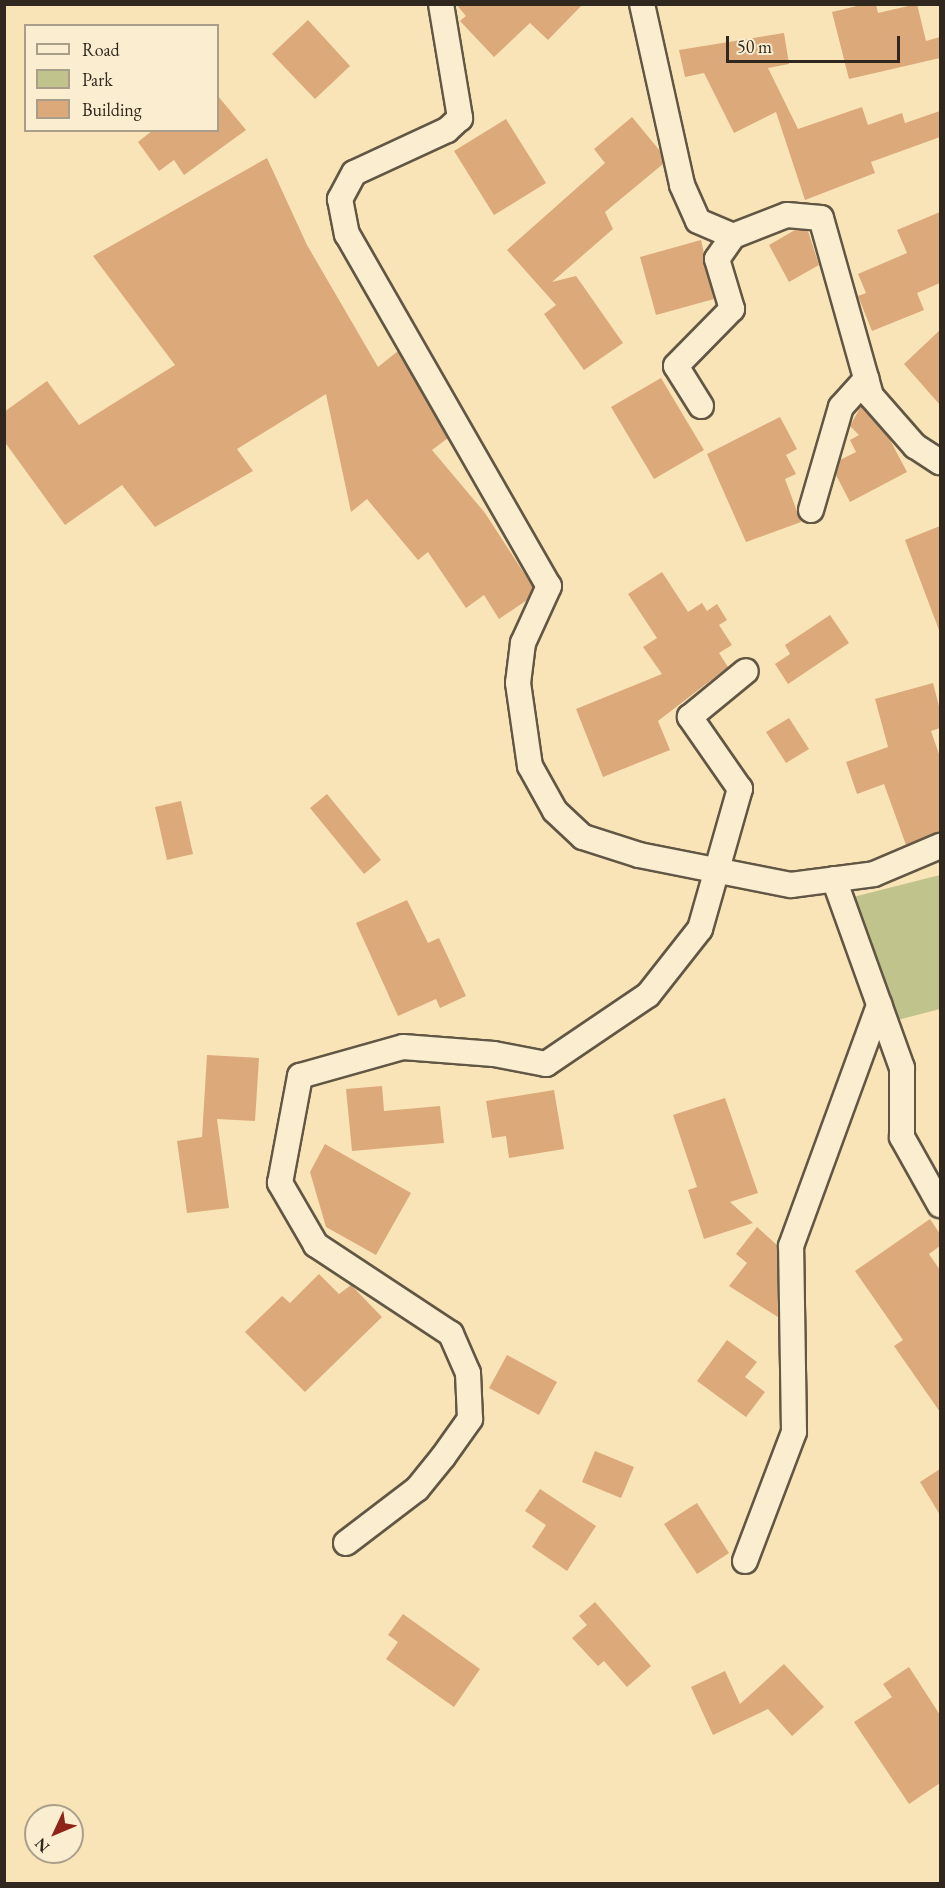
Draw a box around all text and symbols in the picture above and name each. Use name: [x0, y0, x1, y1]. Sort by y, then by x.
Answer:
legend: [24, 24, 219, 132]
scale bar: [729, 24, 903, 62]
text: 50 m: [737, 35, 772, 58]
text: Road: [82, 38, 120, 61]
text: Park: [82, 68, 113, 91]
text: Building: [82, 98, 142, 121]
north arrow: [24, 1804, 84, 1864]
text: N: [30, 1834, 54, 1857]

